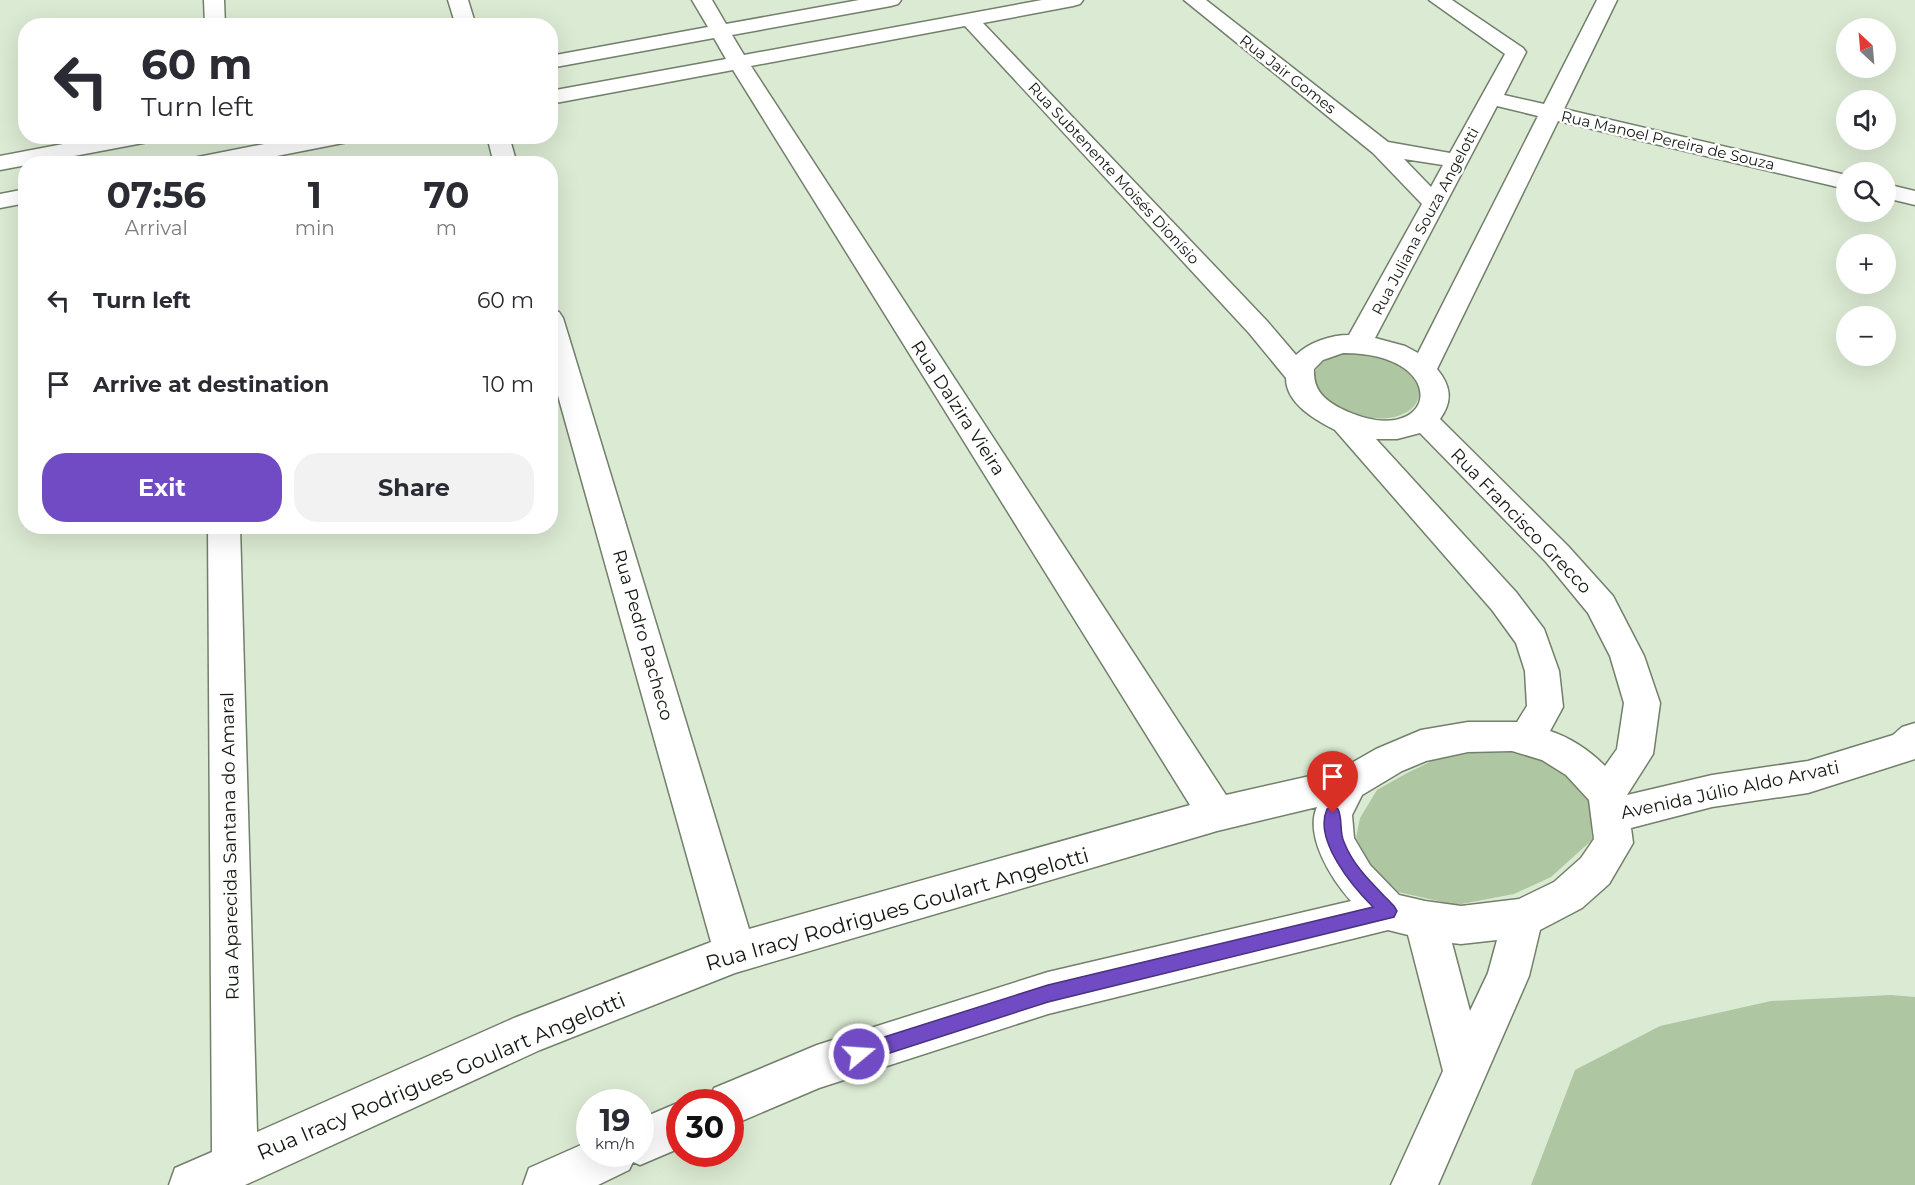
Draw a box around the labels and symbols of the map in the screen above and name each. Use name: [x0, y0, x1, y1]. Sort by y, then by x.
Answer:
north arrow: [1836, 18, 1896, 78]
street label: Rua Jair Gomes: [1236, 30, 1340, 118]
street label: Rua Subtenente Moisés Dionísio: [1024, 78, 1204, 268]
street label: Rua Manoel Pereira de Souza: [1559, 106, 1777, 174]
street label: Rua Juliana Souza Angelotti: [1367, 124, 1483, 318]
street label: Rua Dalzira Vieira: [906, 336, 1010, 480]
street label: Rua Francisco Grecco: [1446, 444, 1596, 598]
street label: Rua Pedro Pacheco: [608, 547, 678, 723]
street label: Rua Aparecida Santana do Amaral: [216, 692, 244, 1000]
pin: [1307, 751, 1358, 813]
street label: Avenida Júlio Aldo Arvati: [1619, 756, 1841, 824]
street label: Rua Iracy Rodrigues Goulart Angelotti: [703, 842, 1091, 976]
street label: Rua Iracy Rodrigues Goulart Angelotti: [253, 987, 629, 1165]
position arrow: [827, 1022, 891, 1086]
speed limit sign: 30: [666, 1089, 744, 1167]

